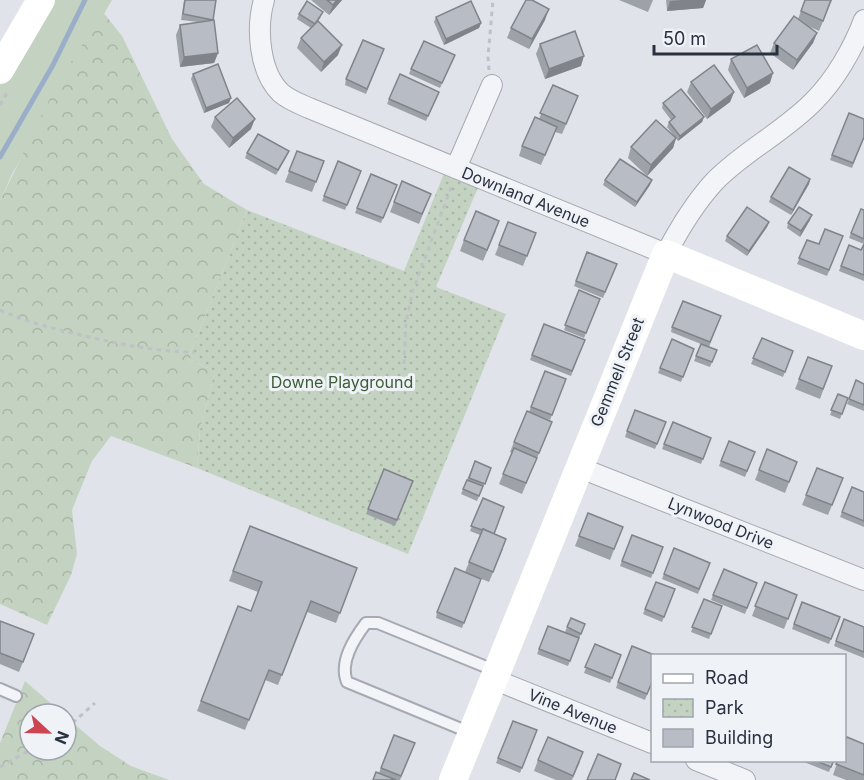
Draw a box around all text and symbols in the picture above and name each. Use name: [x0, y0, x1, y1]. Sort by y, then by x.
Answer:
scale bar: [654, 18, 777, 56]
text: 50 m: [663, 28, 706, 49]
street label: Downland Avenue: [459, 162, 593, 232]
street label: Gemmell Street: [586, 314, 648, 430]
park label: Downe Playground: [271, 372, 413, 392]
street label: Lynwood Drive: [665, 493, 777, 553]
legend: [651, 654, 846, 762]
text: Road: [705, 667, 748, 688]
street label: Vine Avenue: [525, 684, 621, 738]
text: Park: [705, 697, 744, 718]
north arrow: [18, 702, 78, 762]
text: Building: [705, 727, 773, 748]
text: N: [50, 728, 73, 747]

